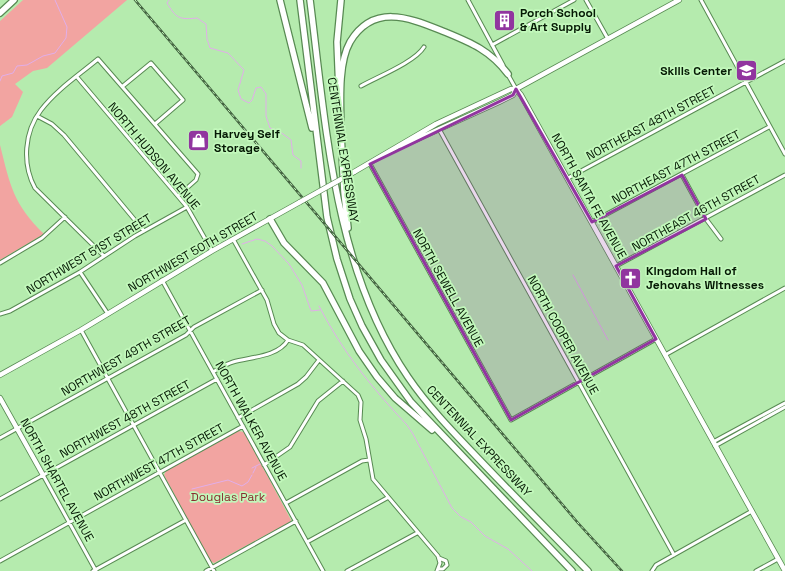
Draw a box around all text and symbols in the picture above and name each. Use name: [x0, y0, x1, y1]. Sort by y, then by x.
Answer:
place label: Porch School & Art Supply: [520, 5, 596, 35]
building icon: Porch School & Art Supply: [492, 7, 518, 33]
school or university icon: Skills Center: [734, 58, 760, 84]
place label: Skills Center: [660, 63, 732, 79]
street label: CENTENNIAL EXPRESSWAY: [324, 76, 362, 224]
street label: NORTHEAST 48TH STREET: [583, 82, 719, 164]
street label: NORTH HUDSON AVENUE: [104, 99, 204, 213]
place label: Harvey Self Storage: [214, 126, 280, 156]
street label: NORTHEAST 47TH STREET: [609, 126, 743, 208]
shop icon: Harvey Self Storage: [186, 128, 212, 154]
street label: NORTH SANTA FE AVENUE: [548, 130, 630, 262]
street label: NORTHEAST 46TH STREET: [629, 171, 763, 255]
street label: NORTHWEST 50TH STREET: [125, 208, 261, 296]
street label: NORTHWEST 51ST STREET: [23, 210, 155, 298]
street label: NORTH SEWELL AVENUE: [409, 226, 487, 350]
place label: Kingdom Hall of Jehovahs Witnesses: [646, 263, 764, 293]
church icon: Kingdom Hall of Jehovahs Witnesses: [617, 265, 643, 291]
street label: NORTH COOPER AVENUE: [524, 273, 602, 397]
street label: NORTHWEST 49TH STREET: [58, 312, 194, 400]
street label: NORTH WALKER AVENUE: [212, 358, 291, 484]
street label: NORTHWEST 48TH STREET: [57, 376, 193, 462]
street label: CENTENNIAL EXPRESSWAY: [423, 382, 535, 501]
street label: NORTH SHARTEL AVENUE: [16, 416, 98, 545]
street label: NORTHWEST 47TH STREET: [91, 419, 227, 505]
park label: Douglas Park: [191, 489, 266, 505]

